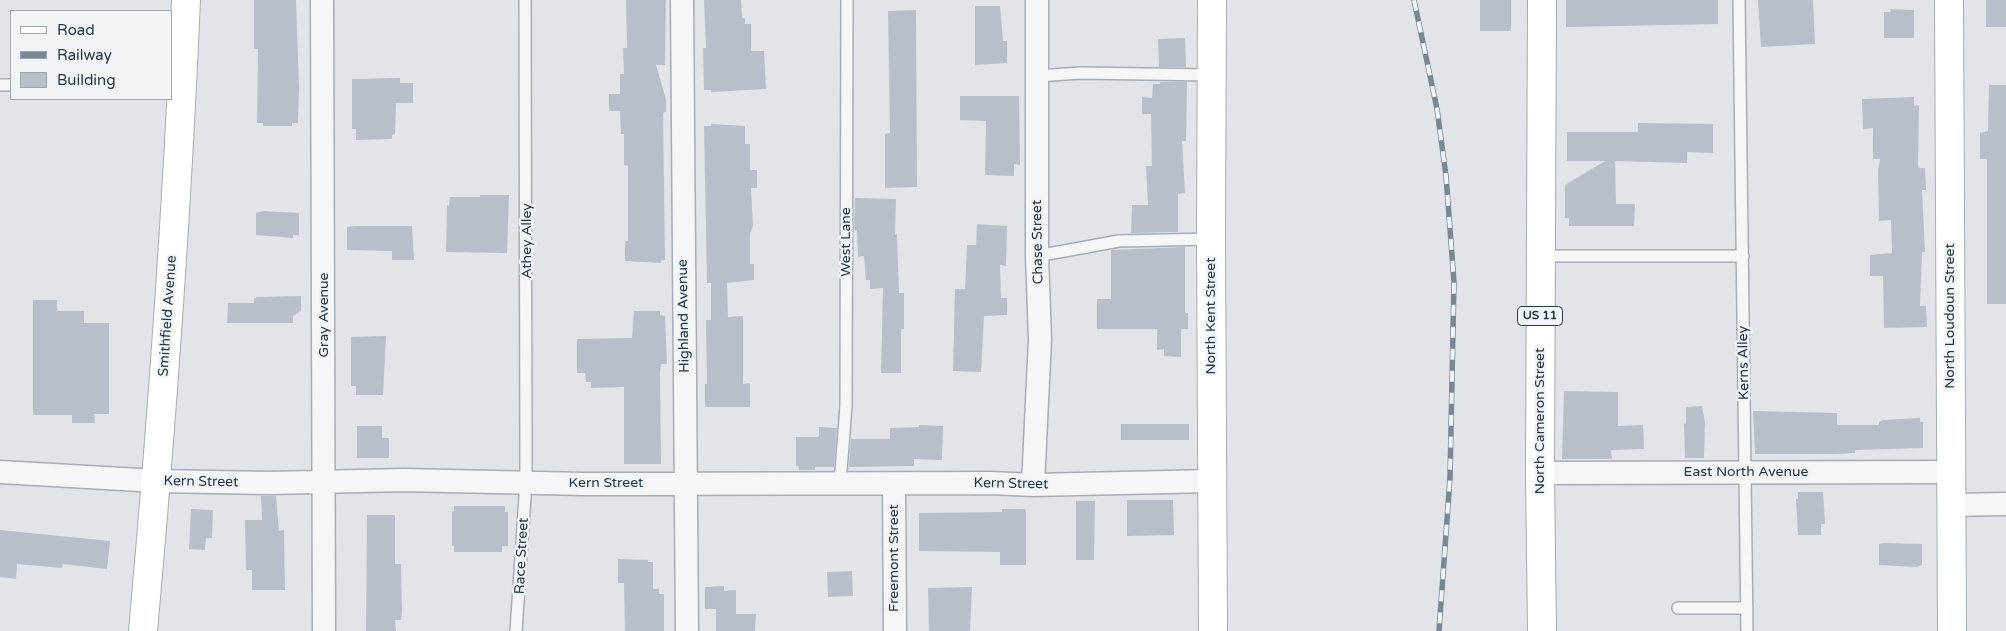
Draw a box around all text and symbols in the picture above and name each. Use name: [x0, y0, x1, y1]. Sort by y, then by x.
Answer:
legend: [10, 10, 172, 100]
text: Road: [57, 21, 95, 39]
text: Railway: [57, 46, 112, 64]
text: Building: [57, 71, 116, 89]
street label: Chase Street: [1029, 200, 1047, 284]
street label: Athey Alley: [519, 203, 535, 279]
street label: West Lane: [838, 207, 854, 277]
street label: North Loudoun Street: [1942, 243, 1958, 389]
street label: Smithfield Avenue: [155, 255, 181, 377]
street label: North Kent Street: [1203, 257, 1219, 375]
street label: Highland Avenue: [675, 259, 693, 373]
street label: Gray Avenue: [316, 273, 332, 357]
road number: US 11: [1518, 306, 1562, 326]
street label: Kerns Alley: [1735, 326, 1753, 400]
street label: North Cameron Street: [1532, 348, 1548, 494]
street label: East North Avenue: [1684, 464, 1808, 480]
street label: Kern Street: [163, 473, 239, 491]
street label: Kern Street: [569, 475, 643, 491]
street label: Kern Street: [973, 475, 1049, 493]
street label: Freemont Street: [886, 504, 902, 612]
street label: Race Street: [512, 517, 532, 595]

